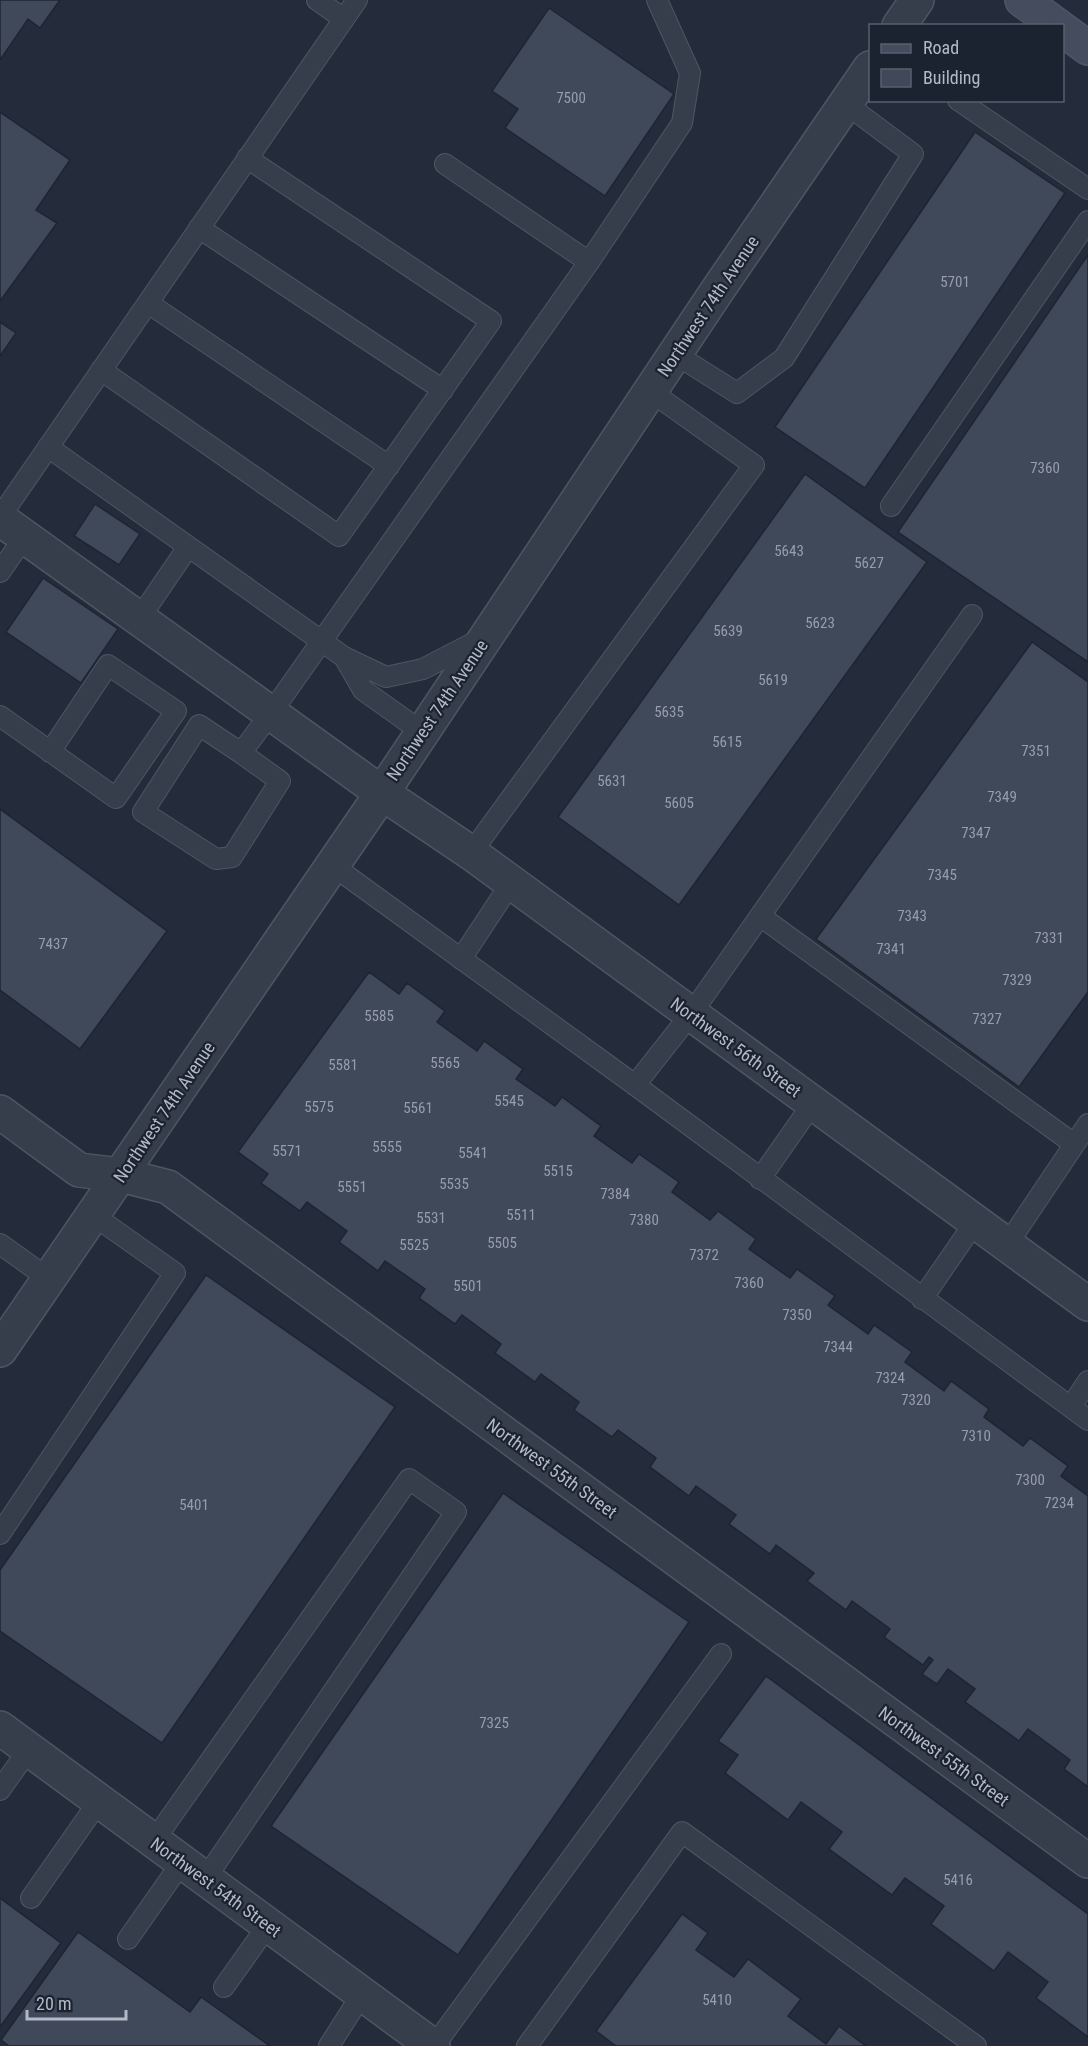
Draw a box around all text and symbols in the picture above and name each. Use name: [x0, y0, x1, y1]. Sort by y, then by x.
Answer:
legend: [869, 24, 1064, 102]
text: Road: [923, 37, 959, 58]
text: Building: [923, 67, 980, 88]
house number: 7500: [556, 89, 586, 107]
street label: Northwest 74th Avenue: [653, 231, 763, 381]
house number: 5701: [940, 273, 970, 291]
house number: 7360: [1030, 459, 1060, 477]
house number: 5643: [774, 542, 804, 560]
house number: 5627: [854, 554, 884, 572]
house number: 5623: [805, 614, 835, 632]
house number: 5639: [713, 622, 743, 640]
street label: Northwest 74th Avenue: [382, 635, 492, 785]
house number: 5619: [758, 671, 788, 689]
house number: 5635: [654, 703, 684, 721]
house number: 5615: [712, 733, 742, 751]
house number: 7351: [1021, 742, 1051, 760]
house number: 5631: [597, 772, 627, 790]
house number: 7349: [987, 788, 1017, 806]
house number: 5605: [664, 794, 694, 812]
house number: 7347: [961, 824, 991, 842]
house number: 7345: [927, 866, 957, 884]
house number: 7343: [897, 907, 927, 925]
house number: 7331: [1034, 929, 1064, 947]
house number: 7437: [38, 935, 68, 953]
house number: 7341: [876, 940, 906, 958]
house number: 7329: [1002, 971, 1032, 989]
street label: Northwest 56th Street: [667, 993, 805, 1101]
house number: 5585: [364, 1007, 394, 1025]
house number: 7327: [972, 1010, 1002, 1028]
street label: Northwest 74th Avenue: [109, 1037, 219, 1187]
house number: 5565: [430, 1054, 460, 1072]
house number: 5581: [328, 1056, 358, 1074]
house number: 5545: [494, 1092, 524, 1110]
house number: 5575: [304, 1098, 334, 1116]
house number: 5561: [403, 1099, 433, 1117]
house number: 5555: [372, 1138, 402, 1156]
house number: 5571: [272, 1142, 302, 1160]
house number: 5541: [458, 1144, 488, 1162]
house number: 5515: [543, 1162, 573, 1180]
house number: 5535: [439, 1175, 469, 1193]
house number: 5551: [337, 1178, 367, 1196]
house number: 7384: [600, 1185, 630, 1203]
house number: 5511: [506, 1206, 536, 1224]
house number: 5531: [416, 1209, 446, 1227]
house number: 7380: [629, 1211, 659, 1229]
house number: 5505: [487, 1234, 517, 1252]
house number: 5525: [399, 1236, 429, 1254]
house number: 7372: [689, 1246, 719, 1264]
house number: 7360: [734, 1274, 764, 1292]
house number: 5501: [453, 1277, 483, 1295]
house number: 7350: [782, 1306, 812, 1324]
house number: 7344: [823, 1338, 853, 1356]
house number: 7324: [875, 1369, 905, 1387]
house number: 7320: [901, 1391, 931, 1409]
street label: Northwest 55th Street: [483, 1414, 621, 1522]
house number: 7310: [961, 1427, 991, 1445]
house number: 7300: [1015, 1471, 1045, 1489]
house number: 7234: [1044, 1494, 1074, 1512]
house number: 5401: [179, 1496, 209, 1514]
street label: Northwest 55th Street: [875, 1702, 1013, 1810]
house number: 7325: [479, 1714, 509, 1732]
street label: Northwest 54th Street: [147, 1833, 285, 1941]
house number: 5416: [943, 1871, 973, 1889]
scale bar: [27, 1983, 126, 2021]
house number: 5410: [702, 1991, 732, 2009]
text: 20 m: [36, 1993, 71, 2014]

